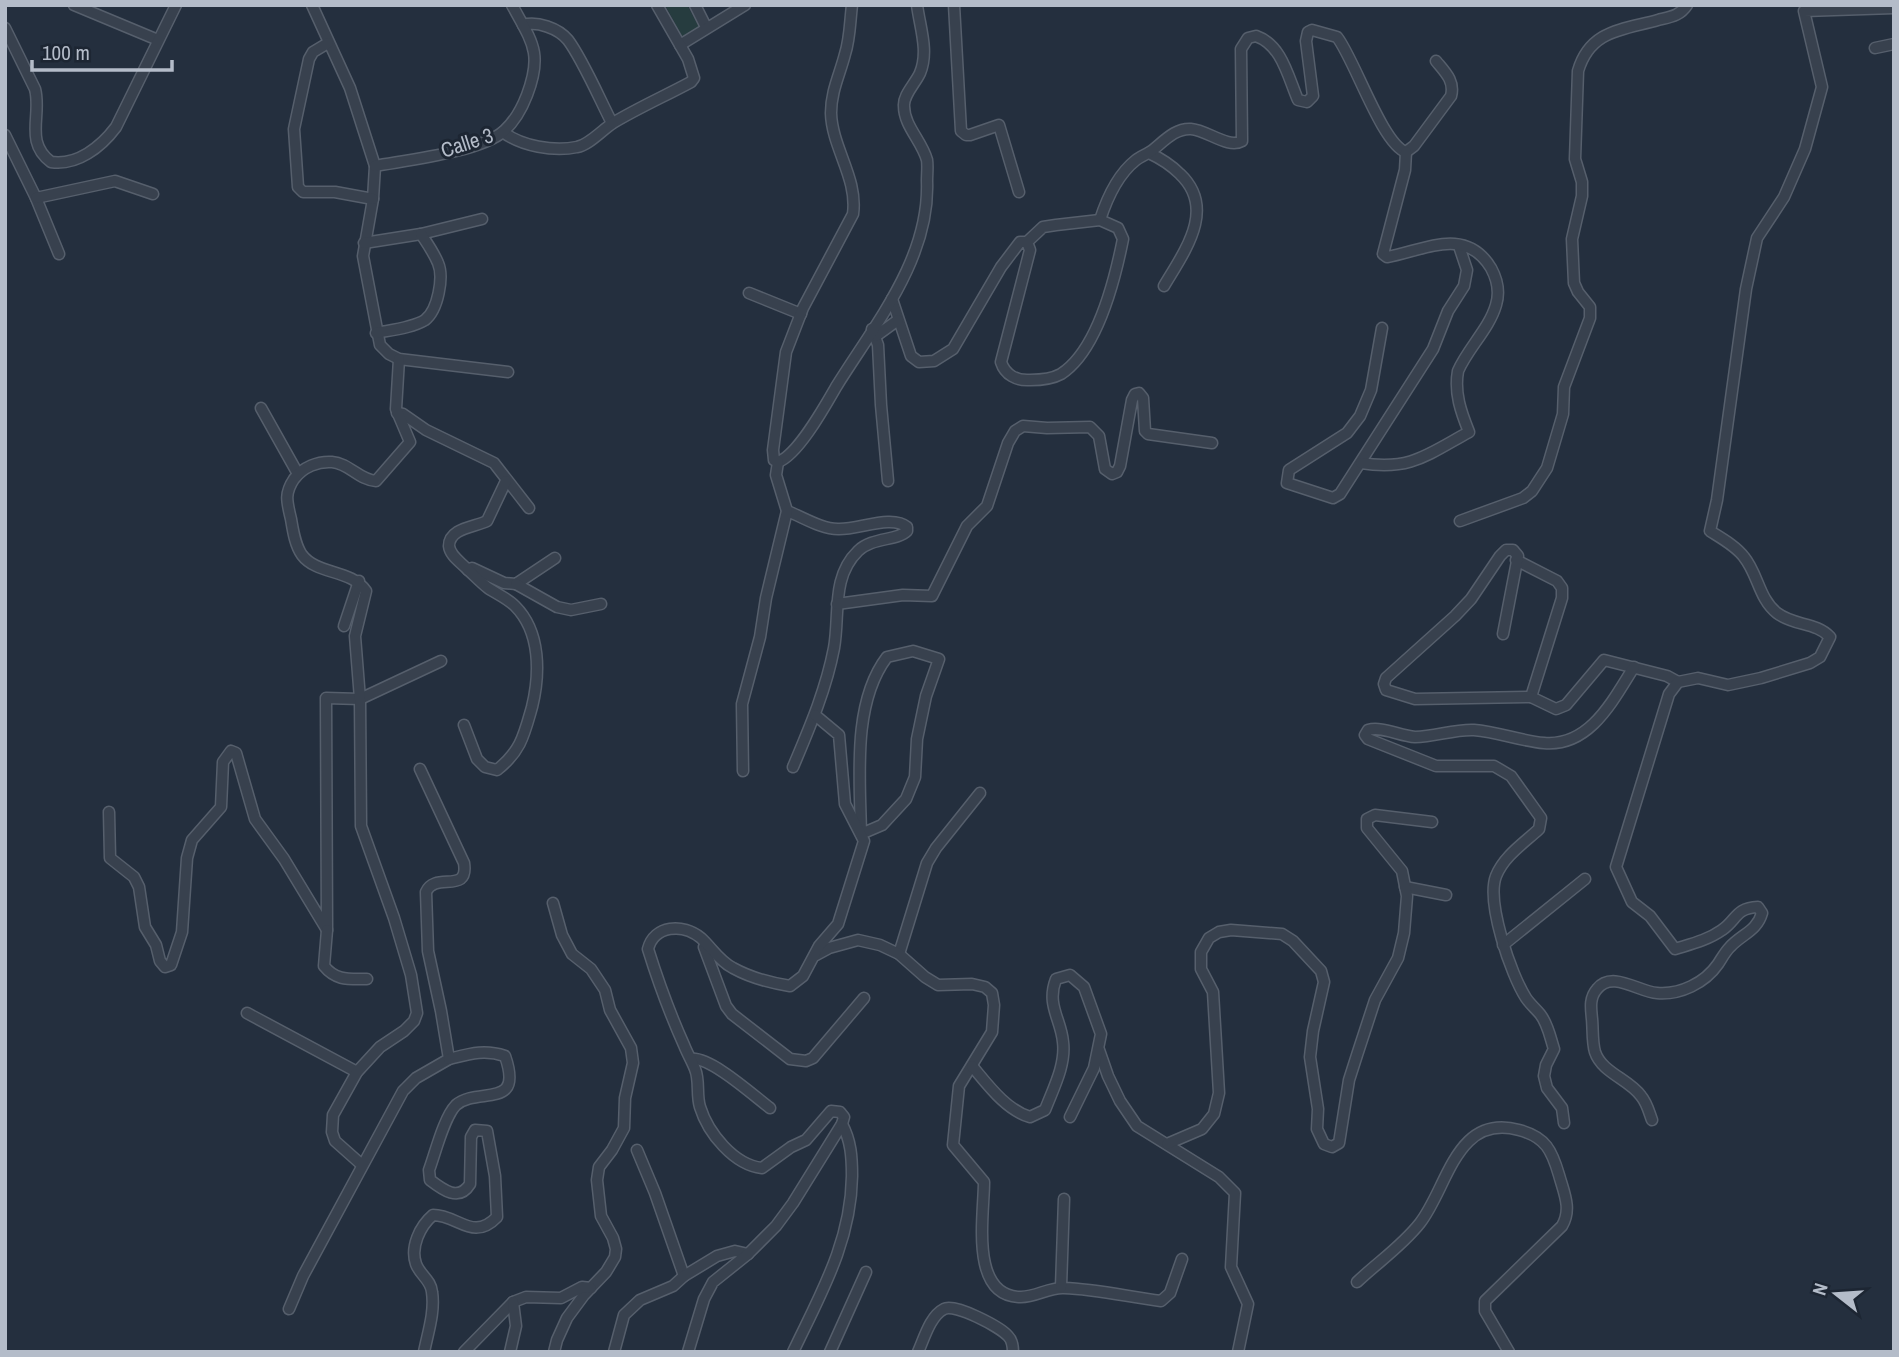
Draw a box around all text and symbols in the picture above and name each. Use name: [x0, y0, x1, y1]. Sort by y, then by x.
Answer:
scale bar: [32, 28, 172, 72]
text: 100 m: [42, 38, 90, 67]
street label: Calle 3: [437, 120, 497, 165]
north arrow: [1801, 1259, 1871, 1329]
text: N: [1806, 1280, 1834, 1298]

